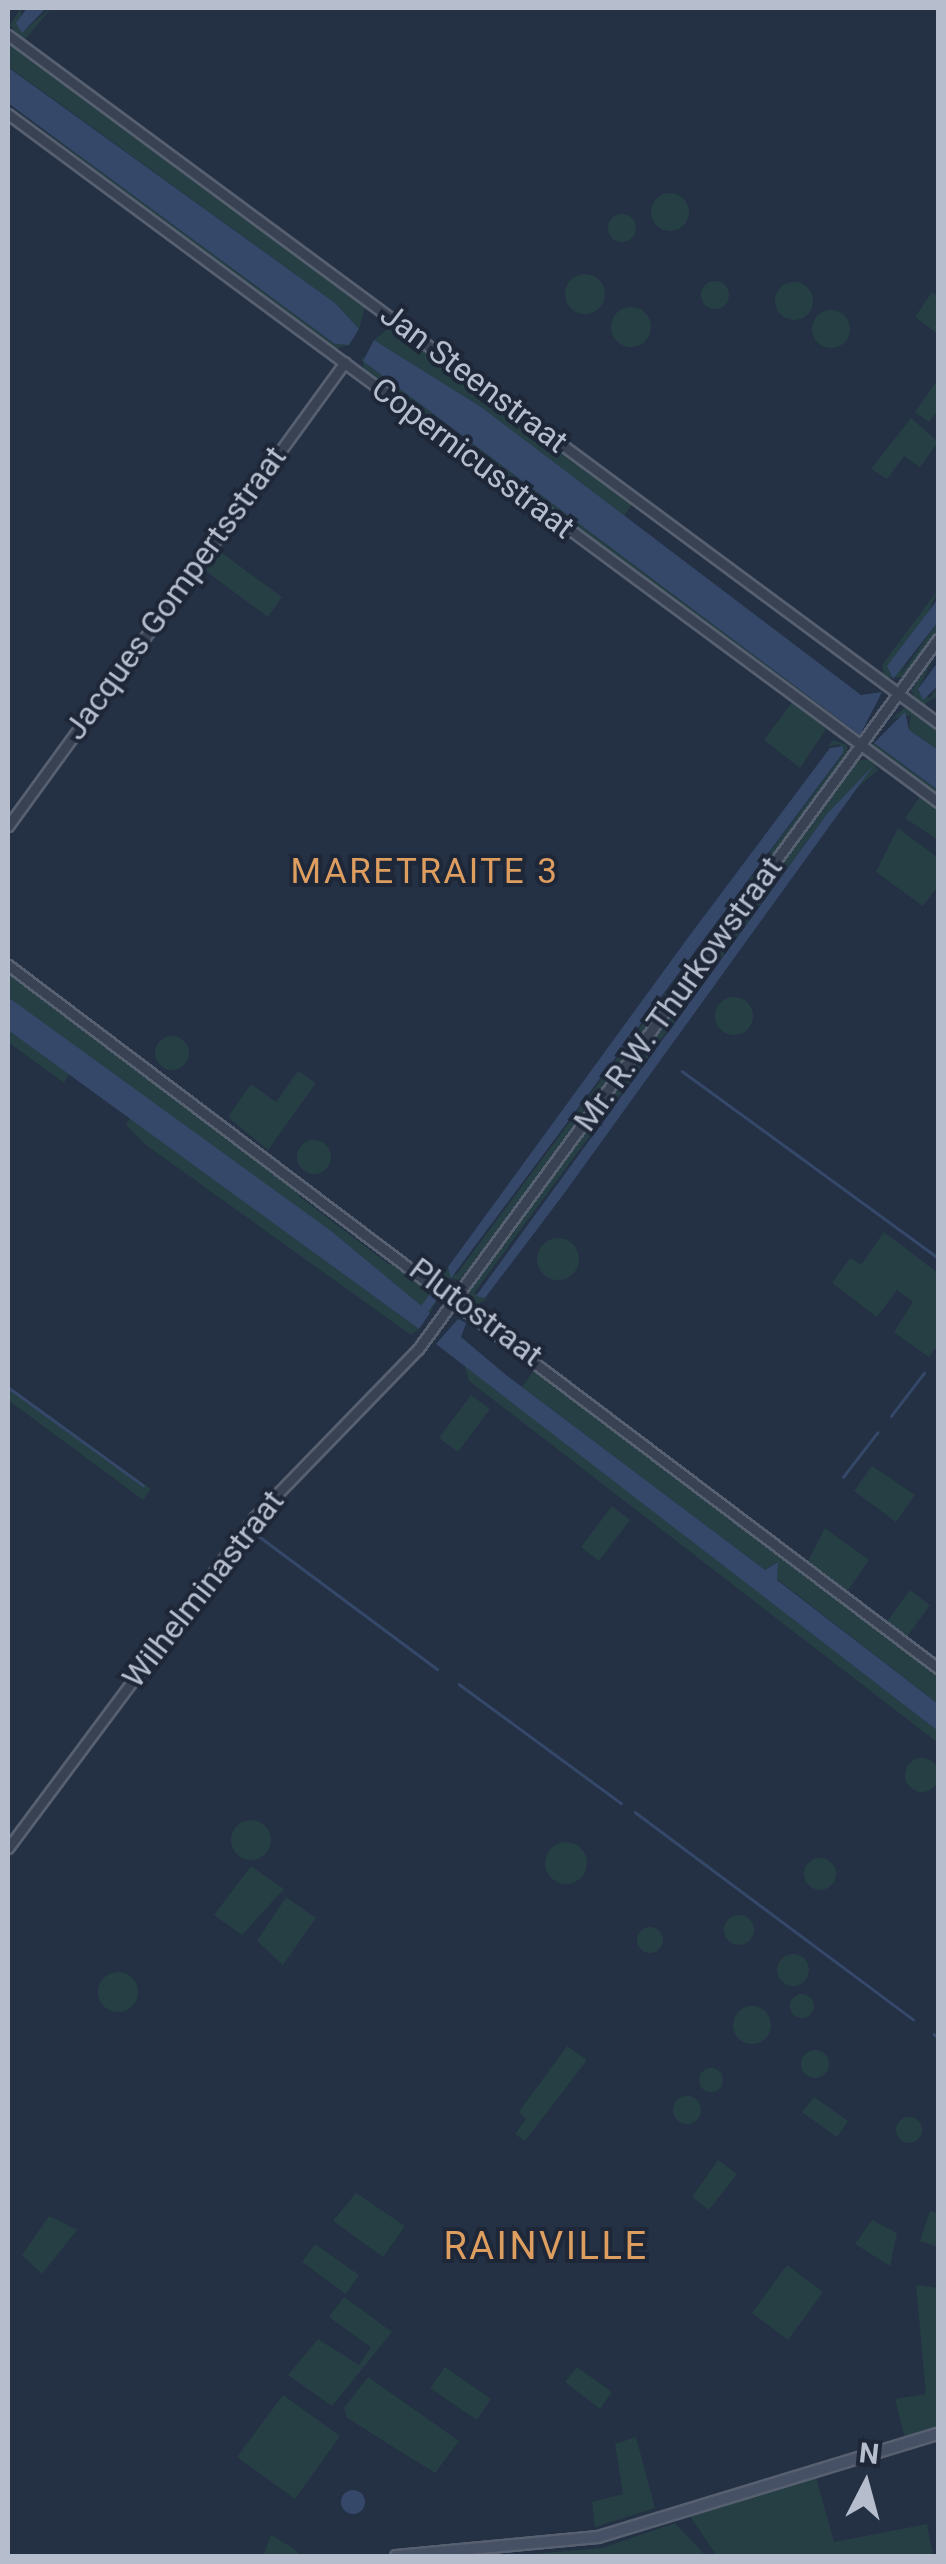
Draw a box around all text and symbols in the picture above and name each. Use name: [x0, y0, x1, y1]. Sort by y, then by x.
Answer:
street label: Jan Steenstraat: [373, 295, 575, 461]
street label: Copernicusstraat: [364, 369, 582, 547]
street label: Jacques Gompertsstraat: [56, 439, 294, 747]
street label: Mr. R.W. Thurkowstraat: [565, 849, 791, 1139]
district label: MARETRAITE 3: [291, 851, 559, 893]
street label: Plutostraat: [402, 1250, 550, 1374]
street label: Wilhelminastraat: [114, 1483, 292, 1695]
district label: RAINVILLE: [443, 2224, 649, 2270]
north arrow: [816, 2434, 916, 2534]
text: N: [858, 2436, 881, 2471]

